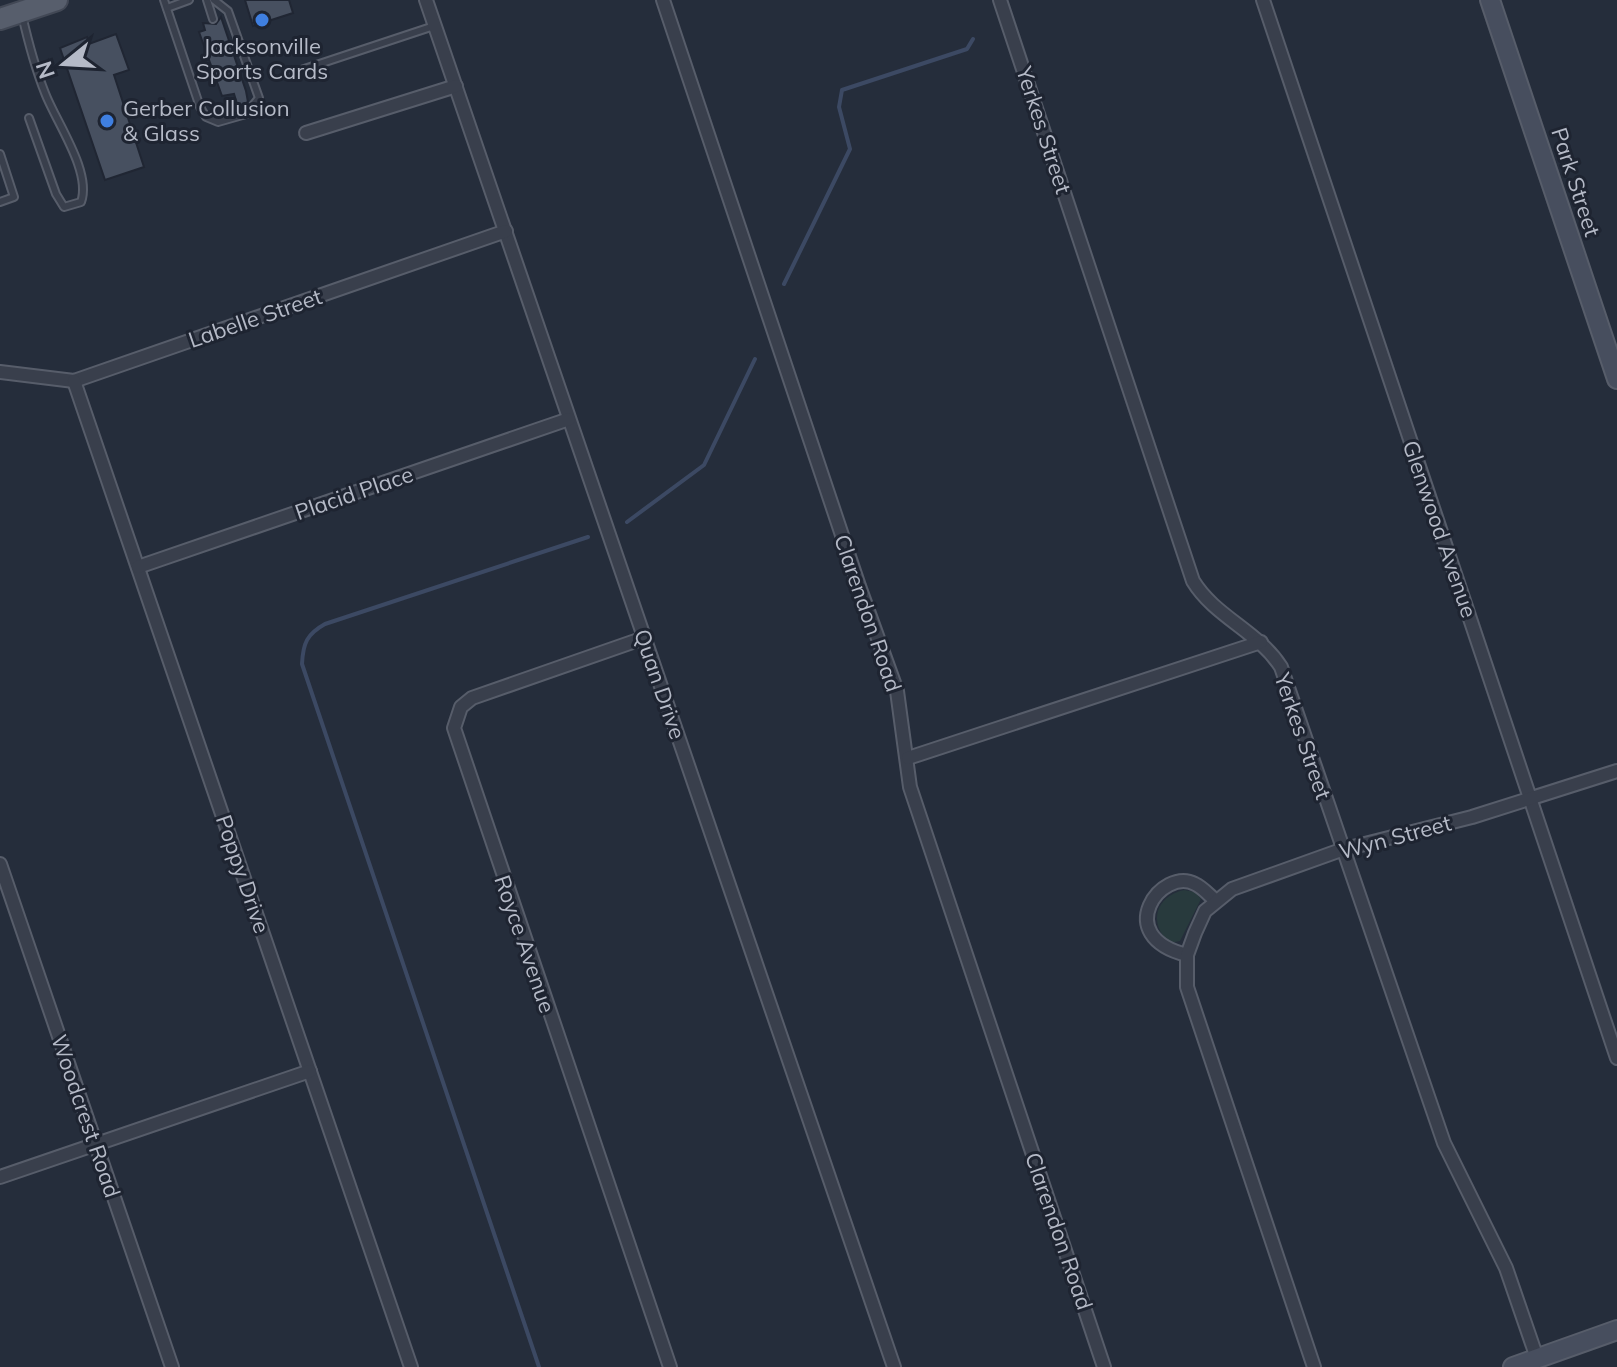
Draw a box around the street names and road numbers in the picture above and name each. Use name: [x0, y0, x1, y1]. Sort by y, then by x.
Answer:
street label: Yerkes Street: [1010, 62, 1078, 197]
street label: Park Street: [1545, 124, 1607, 240]
street label: Labelle Street: [185, 282, 326, 354]
street label: Glenwood Avenue: [1397, 437, 1483, 621]
street label: Placid Place: [291, 460, 417, 526]
street label: Clarendon Road: [828, 531, 908, 695]
street label: Quan Drive: [628, 625, 692, 743]
street label: Yerkes Street: [1268, 668, 1338, 803]
street label: Wyn Street: [1336, 809, 1454, 865]
street label: Poppy Drive: [210, 811, 276, 937]
street label: Royce Avenue: [488, 871, 562, 1017]
street label: Woodcrest Road: [45, 1031, 127, 1201]
street label: Clarendon Road: [1019, 1149, 1099, 1313]

